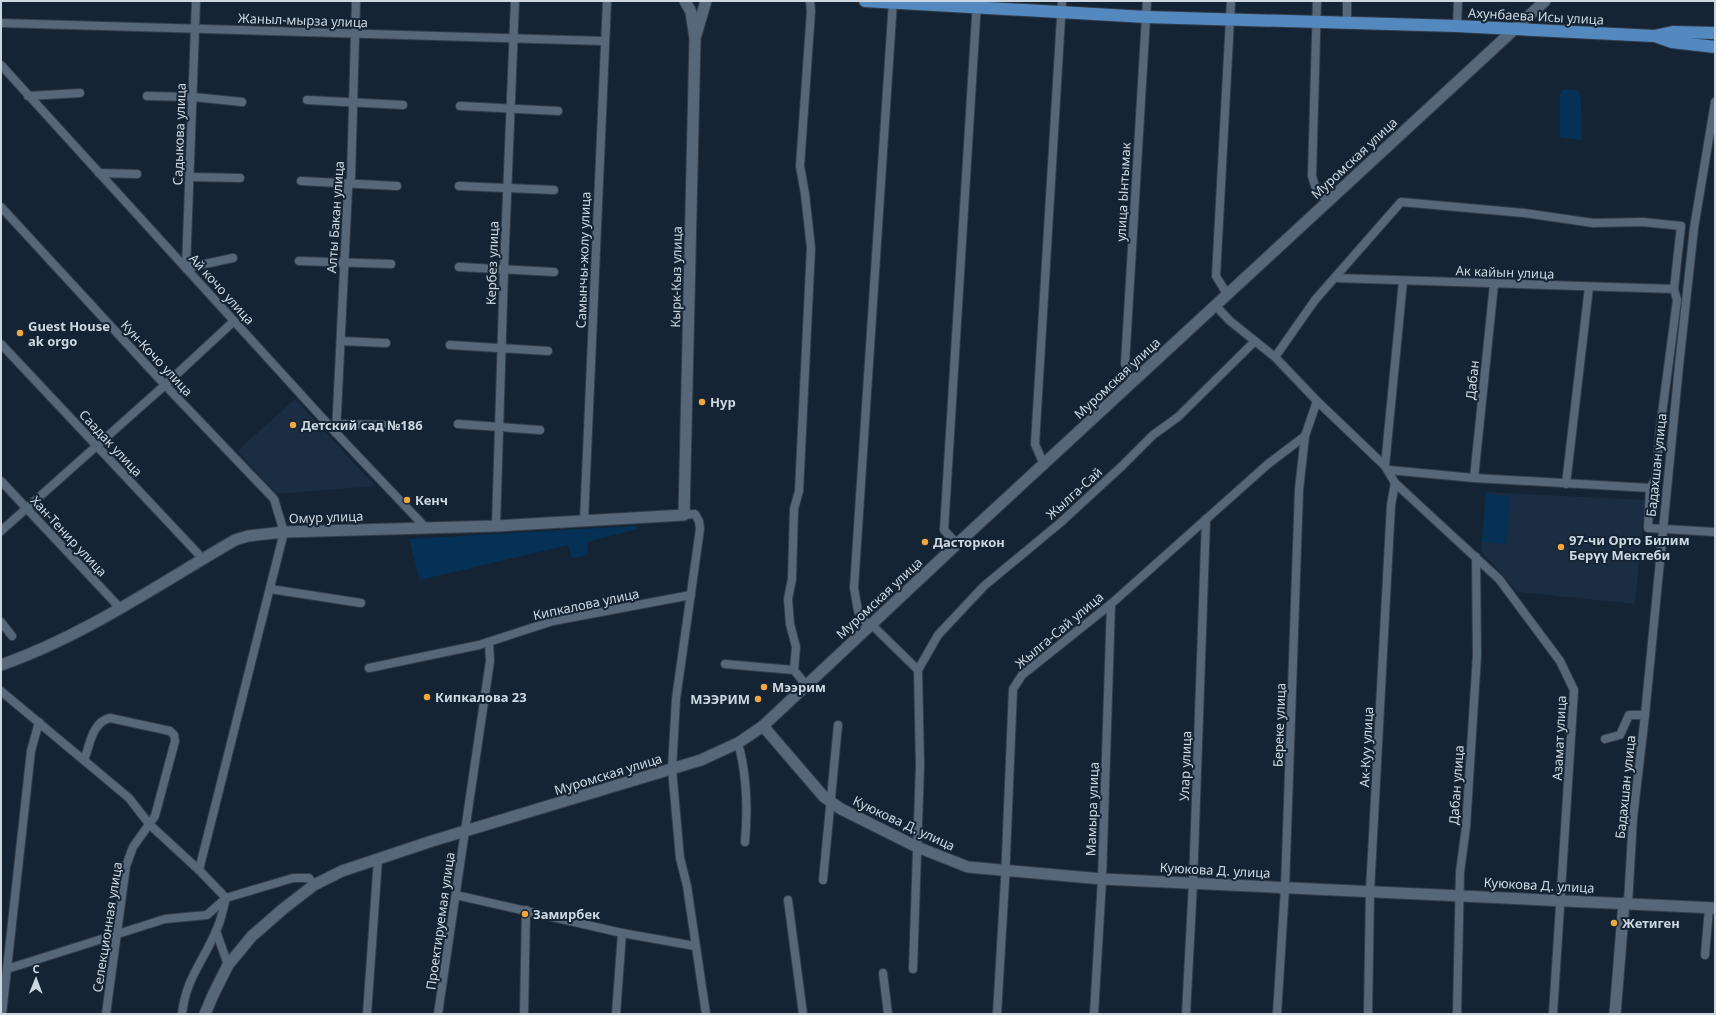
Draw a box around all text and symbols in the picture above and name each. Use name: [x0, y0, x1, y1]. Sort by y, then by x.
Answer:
street label: Ахунбаева Исы улица: [1468, 3, 1604, 29]
street label: Жаныл-мырза улица: [238, 9, 368, 31]
street label: Садыкова улица: [168, 82, 190, 186]
street label: Муромская улица: [1307, 113, 1401, 203]
street label: улица Ынтымак: [1111, 142, 1135, 242]
street label: Алты Бакан улица: [322, 160, 348, 274]
street label: Самынчы-жолу улица: [572, 191, 594, 329]
street label: Кербез улица: [482, 220, 502, 306]
street label: Кырк-Кыз улица: [666, 226, 686, 328]
street label: Ай кочо улица: [185, 250, 259, 328]
street label: Ак кайын улица: [1455, 261, 1555, 283]
street label: Кун-Кочо улица: [117, 316, 197, 400]
place label: Guest House ak orgo: [28, 317, 110, 350]
marker: Guest House ak orgo: [15, 328, 25, 338]
street label: Муромская улица: [1070, 333, 1164, 423]
street label: Дабан: [1461, 359, 1483, 401]
place label: Нур: [710, 393, 736, 411]
marker: Нур: [697, 397, 707, 407]
street label: Саадак улица: [75, 406, 147, 480]
street label: Бадахшан улица: [1642, 412, 1670, 518]
place label: Детский сад №186: [301, 416, 423, 434]
marker: Детский сад №186: [288, 420, 298, 430]
street label: Жылга-Сай: [1042, 463, 1106, 523]
place label: Кенч: [415, 491, 448, 509]
street label: Хан-Тенир улица: [27, 492, 111, 580]
marker: Кенч: [402, 495, 412, 505]
street label: Омур улица: [288, 507, 364, 527]
place label: 97-чи Орто Билим Берүү Мектеби: [1569, 531, 1690, 564]
place label: Дасторкон: [933, 533, 1005, 551]
marker: Дасторкон: [920, 537, 930, 547]
marker: 97-чи Орто Билим Берүү Мектеби: [1556, 542, 1566, 552]
street label: Муромская улица: [832, 553, 926, 643]
street label: Кипкалова улица: [531, 584, 641, 624]
street label: Жылга-Сай улица: [1011, 588, 1107, 672]
place label: Мээрим: [772, 678, 826, 696]
marker: Мээрим: [759, 682, 769, 692]
street label: Береке улица: [1269, 683, 1289, 767]
place label: Кипкалова 23: [435, 688, 527, 706]
place label: МЭЭРИМ: [690, 690, 750, 708]
marker: Кипкалова 23: [422, 692, 432, 702]
marker: МЭЭРИМ: [753, 694, 763, 704]
street label: Азамат улица: [1548, 695, 1570, 781]
street label: Ак-Куу улица: [1355, 706, 1377, 788]
street label: Улар улица: [1175, 731, 1195, 801]
street label: Бадахшан улица: [1611, 734, 1639, 840]
street label: Дабан улица: [1444, 745, 1468, 825]
street label: Муромская улица: [552, 749, 664, 799]
street label: Мамыра улица: [1081, 762, 1103, 856]
street label: Куюкова Д. улица: [850, 791, 958, 855]
street label: Проектируемая улица: [421, 851, 459, 991]
street label: Куюкова Д. улица: [1159, 858, 1271, 882]
street label: Селекционная улица: [88, 860, 126, 994]
street label: Куюкова Д. улица: [1483, 873, 1595, 897]
place label: Замирбек: [533, 905, 600, 923]
marker: Замирбек: [520, 909, 530, 919]
place label: Жетиген: [1622, 914, 1680, 932]
marker: Жетиген: [1609, 918, 1619, 928]
north arrow: [16, 959, 56, 999]
text: С: [32, 961, 40, 976]

